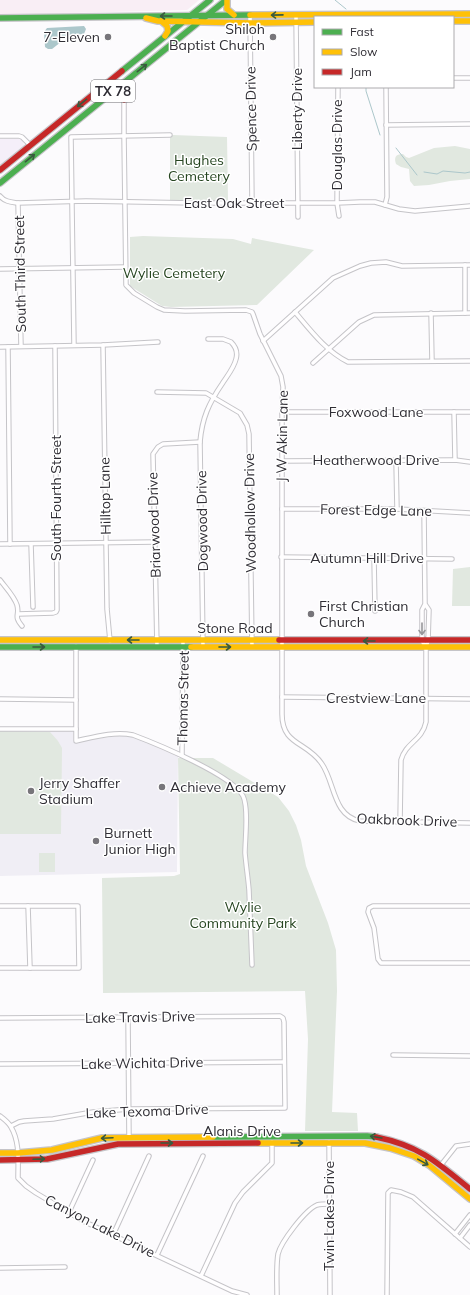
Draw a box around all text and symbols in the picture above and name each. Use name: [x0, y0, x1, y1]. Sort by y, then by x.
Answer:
one-way arrow: [160, 12, 173, 20]
one-way arrow: [271, 12, 284, 19]
legend: [314, 16, 454, 88]
place label: Shiloh Baptist Church: [169, 20, 265, 54]
text: Fast: [350, 24, 374, 39]
place label: 7-Eleven: [43, 28, 100, 46]
marker: 7-Eleven: [103, 32, 113, 42]
marker: Shiloh Baptist Church: [268, 32, 278, 42]
text: Slow: [350, 44, 378, 59]
one-way arrow: [137, 63, 148, 72]
text: Jam: [350, 64, 372, 79]
street label: Spence Drive: [241, 66, 261, 152]
street label: Liberty Drive: [288, 68, 306, 150]
road number: TX 78: [91, 80, 135, 102]
one-way arrow: [76, 99, 87, 108]
street label: Douglas Drive: [328, 99, 346, 191]
park label: Hughes Cemetery: [168, 151, 231, 185]
one-way arrow: [25, 154, 36, 163]
street label: East Oak Street: [184, 194, 284, 212]
street label: South Third Street: [10, 215, 30, 333]
park label: Wylie Cemetery: [123, 264, 226, 282]
street label: J W Akin Lane: [272, 390, 292, 482]
street label: Foxwood Lane: [329, 403, 423, 421]
street label: South Fourth Street: [47, 435, 65, 561]
street label: Heatherwood Drive: [313, 451, 439, 469]
street label: Woodhollow Drive: [240, 453, 260, 573]
street label: Hilltop Lane: [95, 457, 115, 535]
street label: Dogwood Drive: [192, 470, 212, 572]
street label: Briarwood Drive: [143, 472, 165, 578]
street label: Forest Edge Lane: [320, 500, 432, 520]
street label: Autumn Hill Drive: [310, 549, 424, 567]
place label: First Christian Church: [319, 597, 409, 631]
marker: First Christian Church: [306, 609, 316, 619]
street label: Stone Road: [197, 619, 273, 637]
one-way arrow: [418, 622, 426, 635]
one-way arrow: [127, 636, 140, 644]
one-way arrow: [363, 637, 376, 645]
one-way arrow: [32, 643, 45, 651]
one-way arrow: [218, 643, 231, 651]
street label: Thomas Street: [173, 650, 193, 745]
street label: Crestview Lane: [326, 689, 426, 707]
place label: Jerry Shaffer Stadium: [39, 774, 121, 808]
place label: Achieve Academy: [170, 778, 287, 796]
marker: Achieve Academy: [157, 782, 167, 792]
marker: Jerry Shaffer Stadium: [26, 786, 36, 796]
street label: Oakbrook Drive: [356, 809, 458, 831]
place label: Burnett Junior High: [104, 824, 176, 858]
marker: Burnett Junior High: [91, 836, 101, 846]
park label: Wylie Community Park: [190, 898, 297, 932]
street label: Lake Travis Drive: [85, 1007, 195, 1027]
street label: Lake Wichita Drive: [81, 1053, 203, 1073]
street label: Lake Texoma Drive: [85, 1100, 209, 1122]
street label: Alanis Drive: [203, 1122, 281, 1140]
one-way arrow: [370, 1133, 383, 1141]
one-way arrow: [101, 1134, 114, 1141]
one-way arrow: [160, 1139, 173, 1147]
one-way arrow: [290, 1139, 303, 1147]
one-way arrow: [32, 1155, 45, 1163]
one-way arrow: [417, 1159, 429, 1167]
street label: Twin Lakes Drive: [320, 1161, 338, 1271]
street label: Canyon Lake Drive: [42, 1190, 158, 1262]

